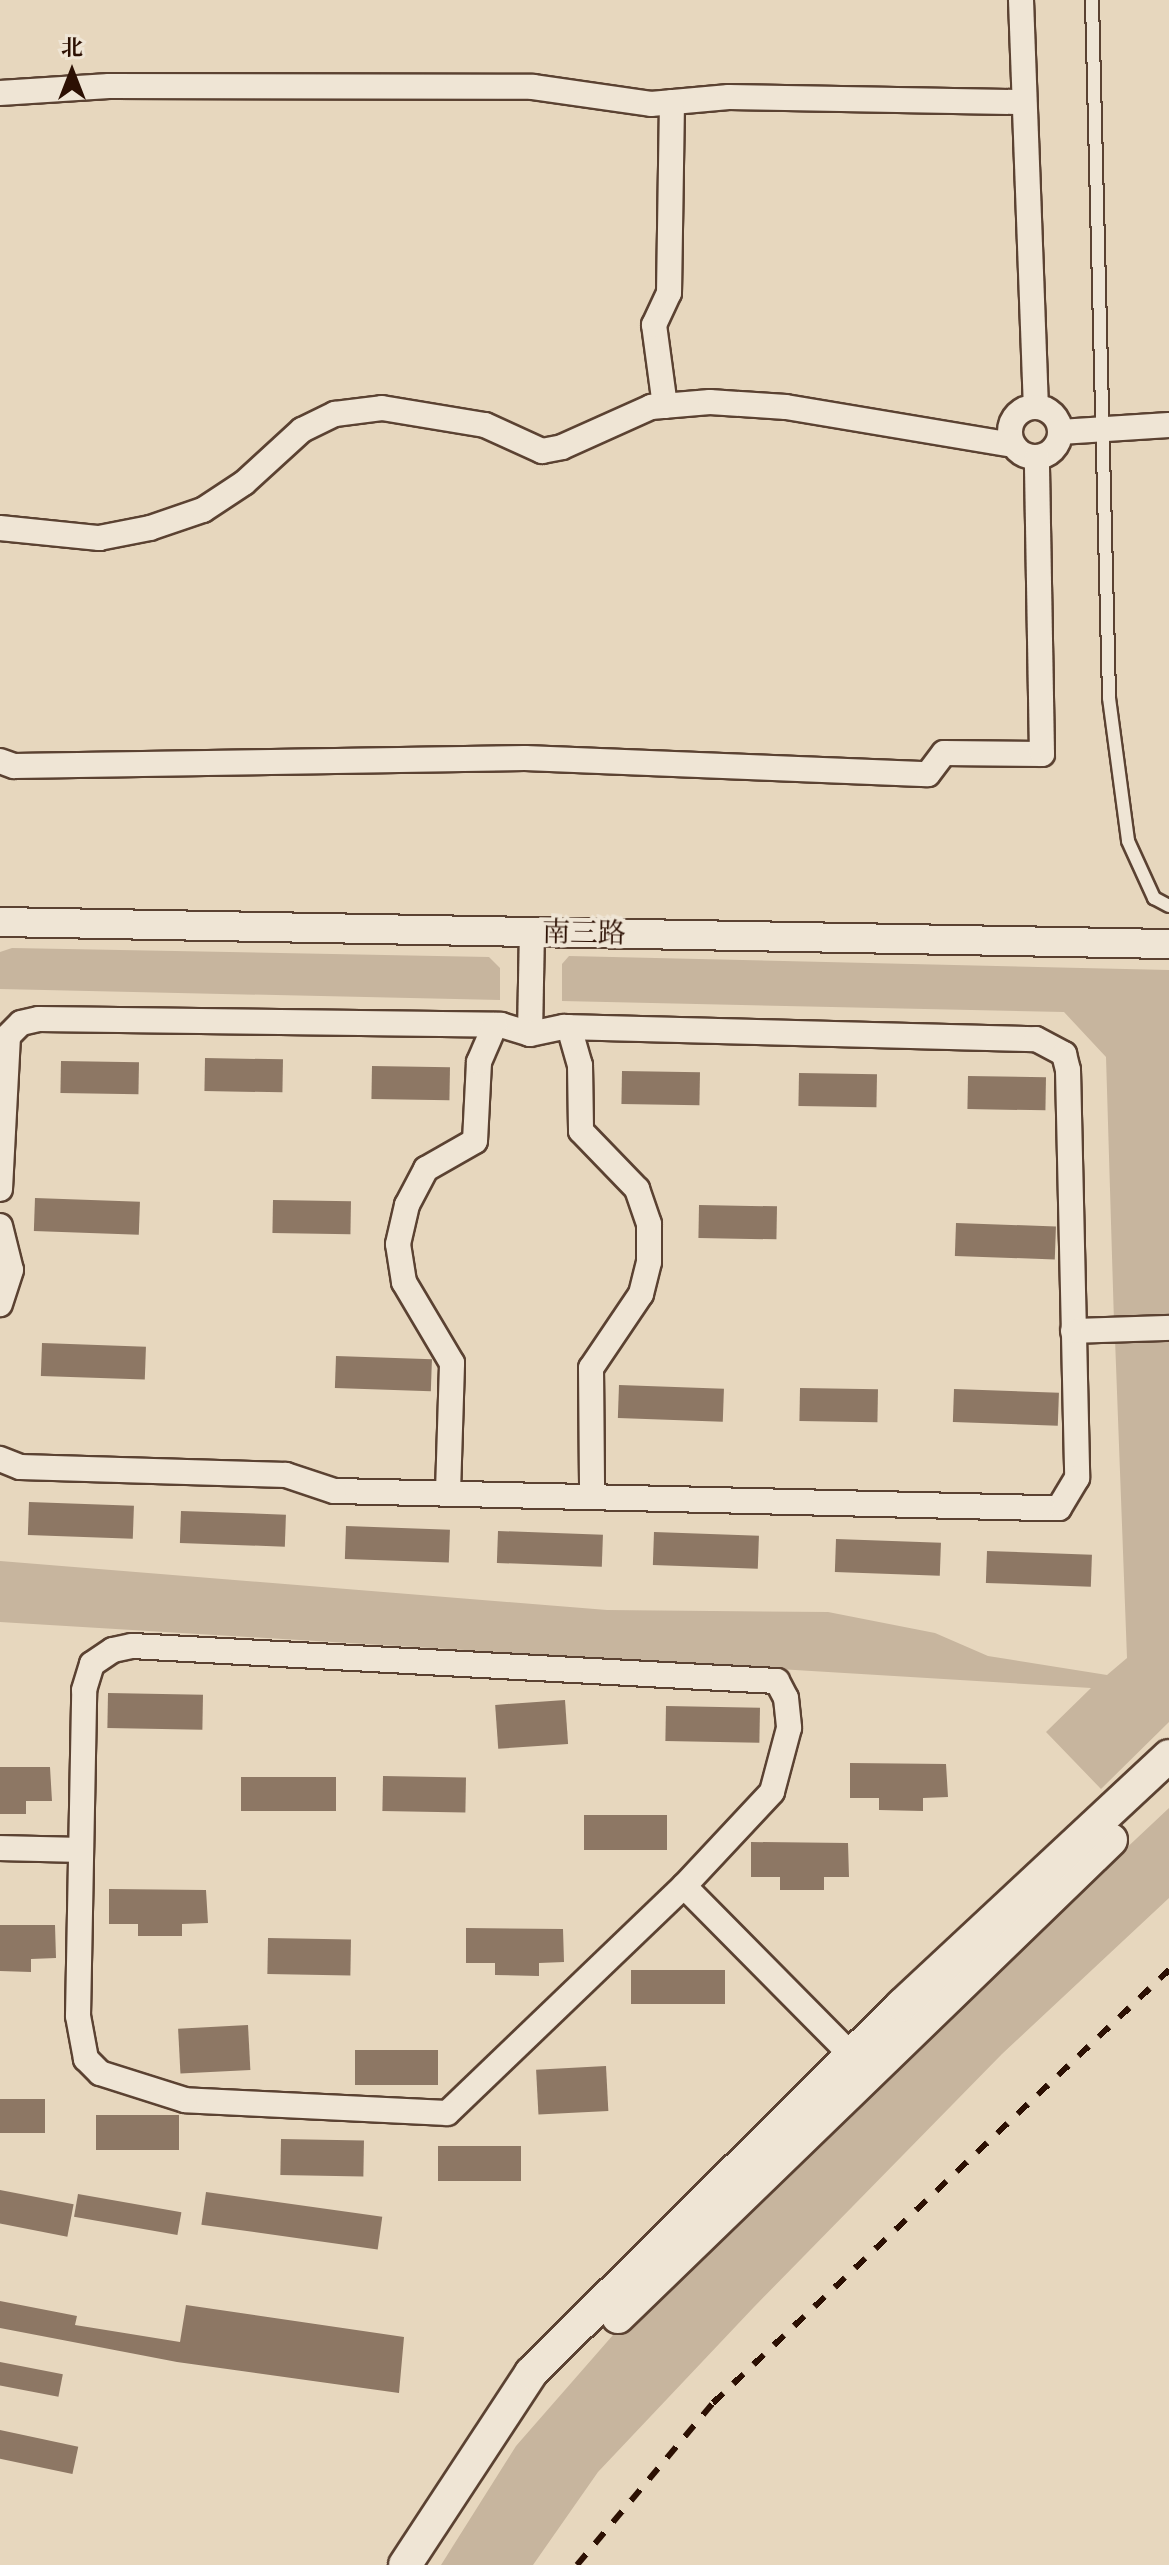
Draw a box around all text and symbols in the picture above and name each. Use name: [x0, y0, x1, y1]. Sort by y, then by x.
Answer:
north arrow: [32, 32, 112, 112]
text: 北: [61, 33, 83, 63]
street label: 南三路: [542, 915, 626, 951]

